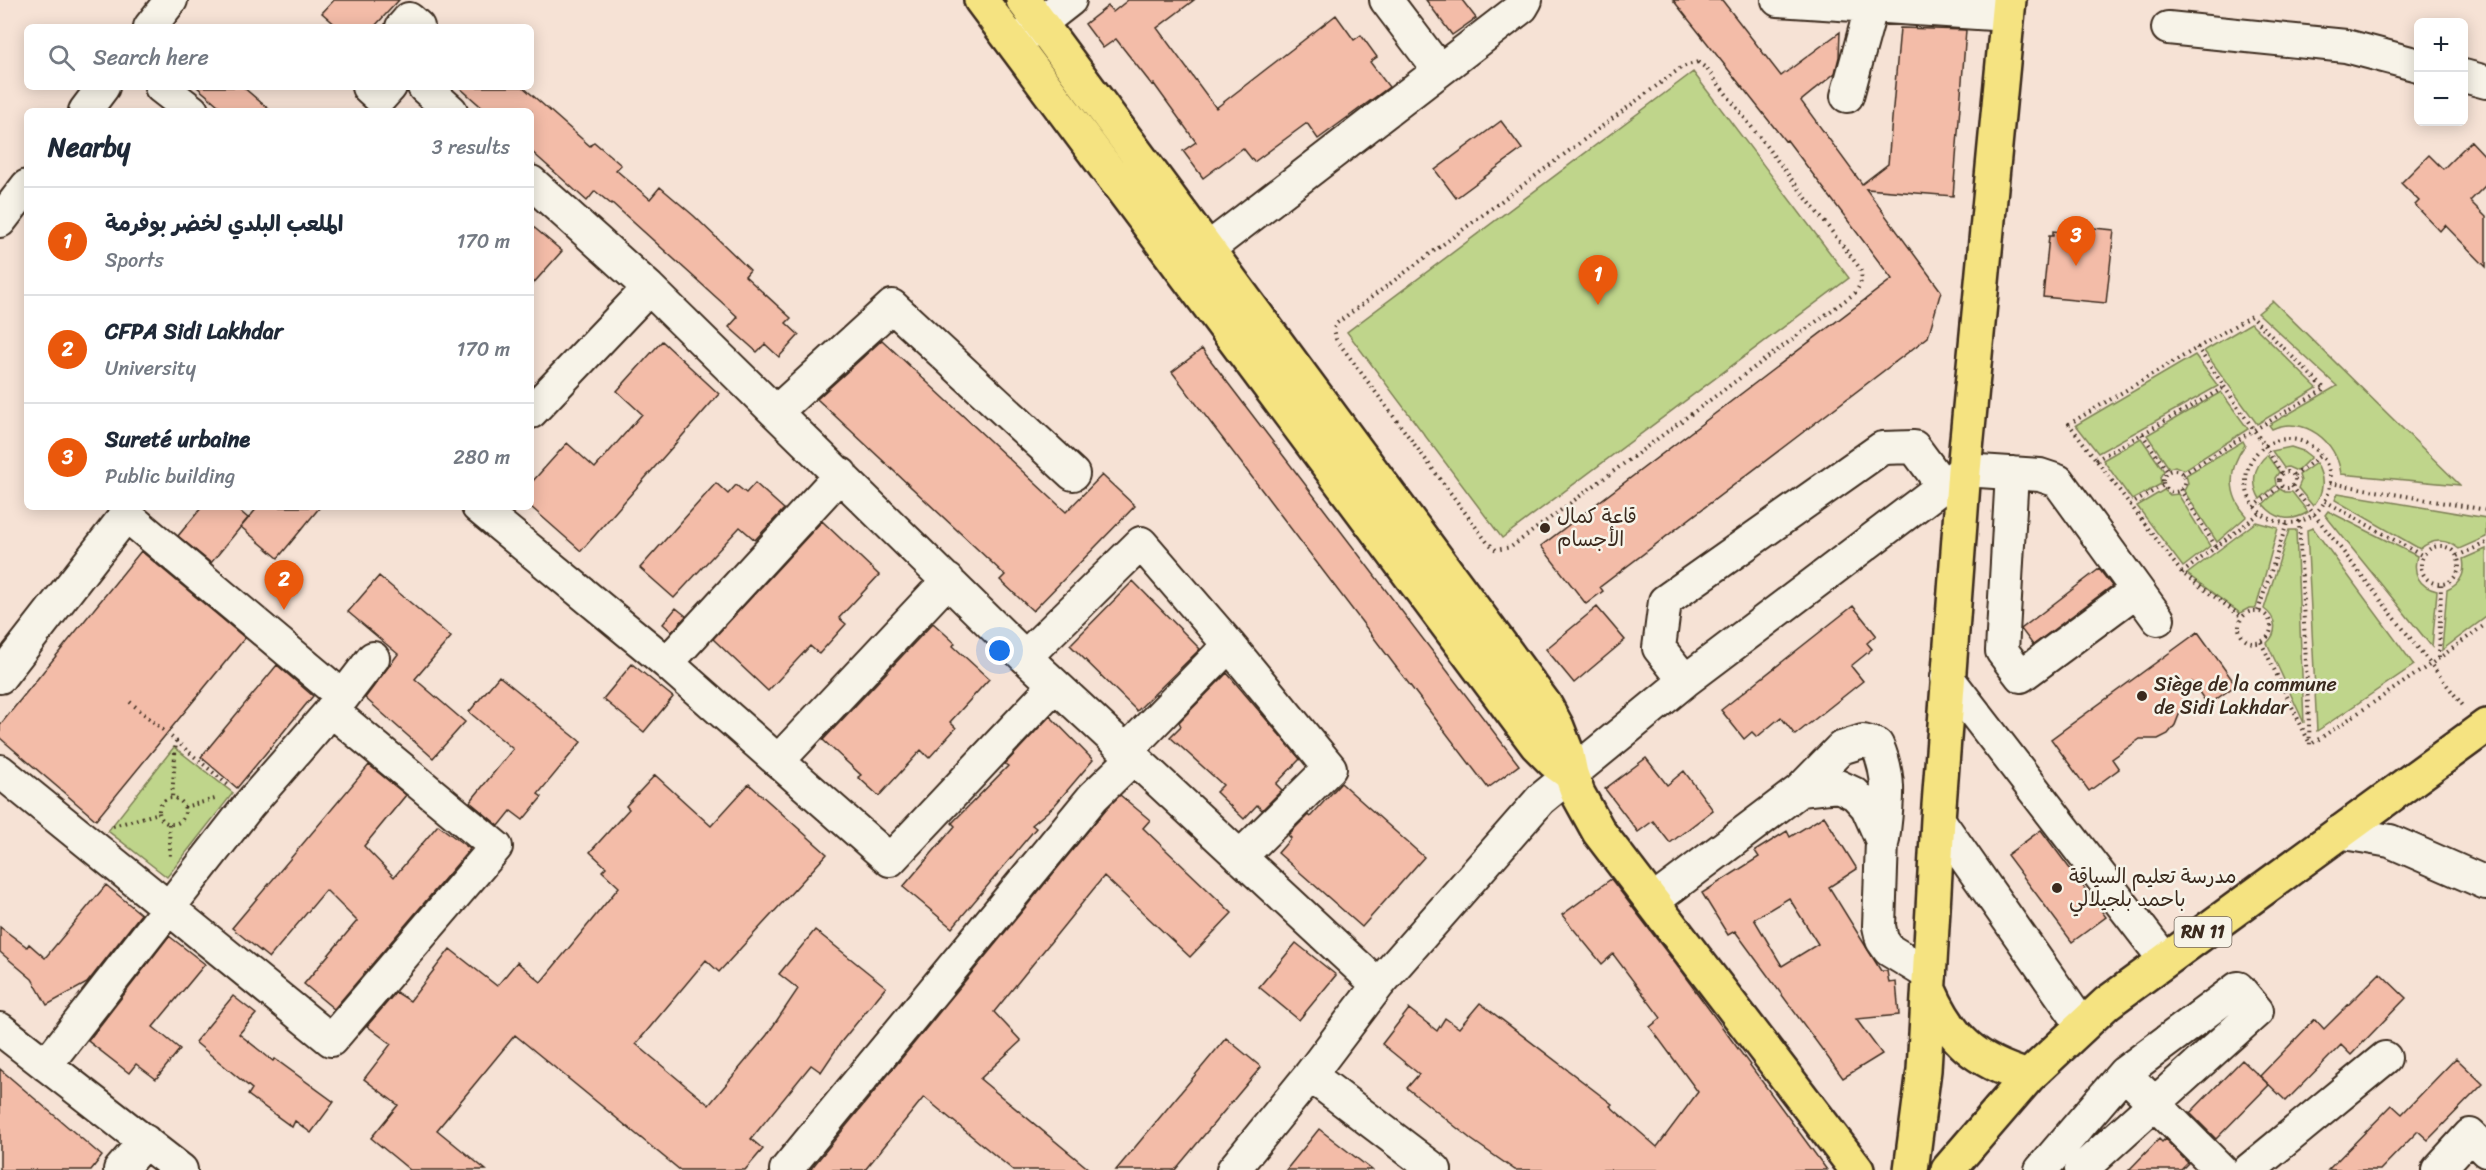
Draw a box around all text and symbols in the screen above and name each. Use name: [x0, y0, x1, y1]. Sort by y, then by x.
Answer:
map controls: [2414, 18, 2468, 126]
button: +: [2414, 18, 2468, 72]
search box: [24, 24, 534, 90]
text: Search here: [93, 38, 209, 77]
icon: search: [45, 41, 78, 74]
button: −: [2414, 72, 2468, 126]
text: Nearby: [48, 124, 130, 170]
text: 3 results: [432, 130, 510, 165]
text: الملعب البلدي لخضر بوفرمة: [105, 204, 343, 243]
pin: 3: [2056, 216, 2096, 266]
text: 1: [63, 224, 72, 259]
text: 170 m: [457, 224, 510, 259]
text: Sports: [105, 243, 164, 278]
pin: 1: [1578, 256, 1618, 305]
text: CFPA Sidi Lakhdar: [105, 312, 283, 351]
text: 2: [62, 332, 73, 367]
text: 170 m: [457, 332, 510, 367]
text: University: [105, 351, 196, 386]
text: Sureté urbaine: [105, 420, 250, 459]
text: 3: [62, 440, 73, 475]
text: 280 m: [453, 440, 510, 475]
text: Public building: [105, 459, 235, 494]
place label: قاعة كمال الأجسام: [1557, 499, 1637, 557]
marker: قاعة كمال الأجسام: [1538, 521, 1552, 535]
pin: 2: [264, 560, 304, 610]
your location: [985, 636, 1014, 665]
place label: Siège de la commune de Sidi Lakhdar: [2154, 667, 2337, 725]
marker: Siège de la commune de Sidi Lakhdar: [2135, 689, 2149, 703]
place label: مدرسة تعليم السياقة باحمد بلجيلالي: [2069, 859, 2236, 917]
marker: مدرسة تعليم السياقة باحمد بلجيلالي: [2050, 881, 2064, 895]
road number: RN 11: [2174, 917, 2232, 947]

